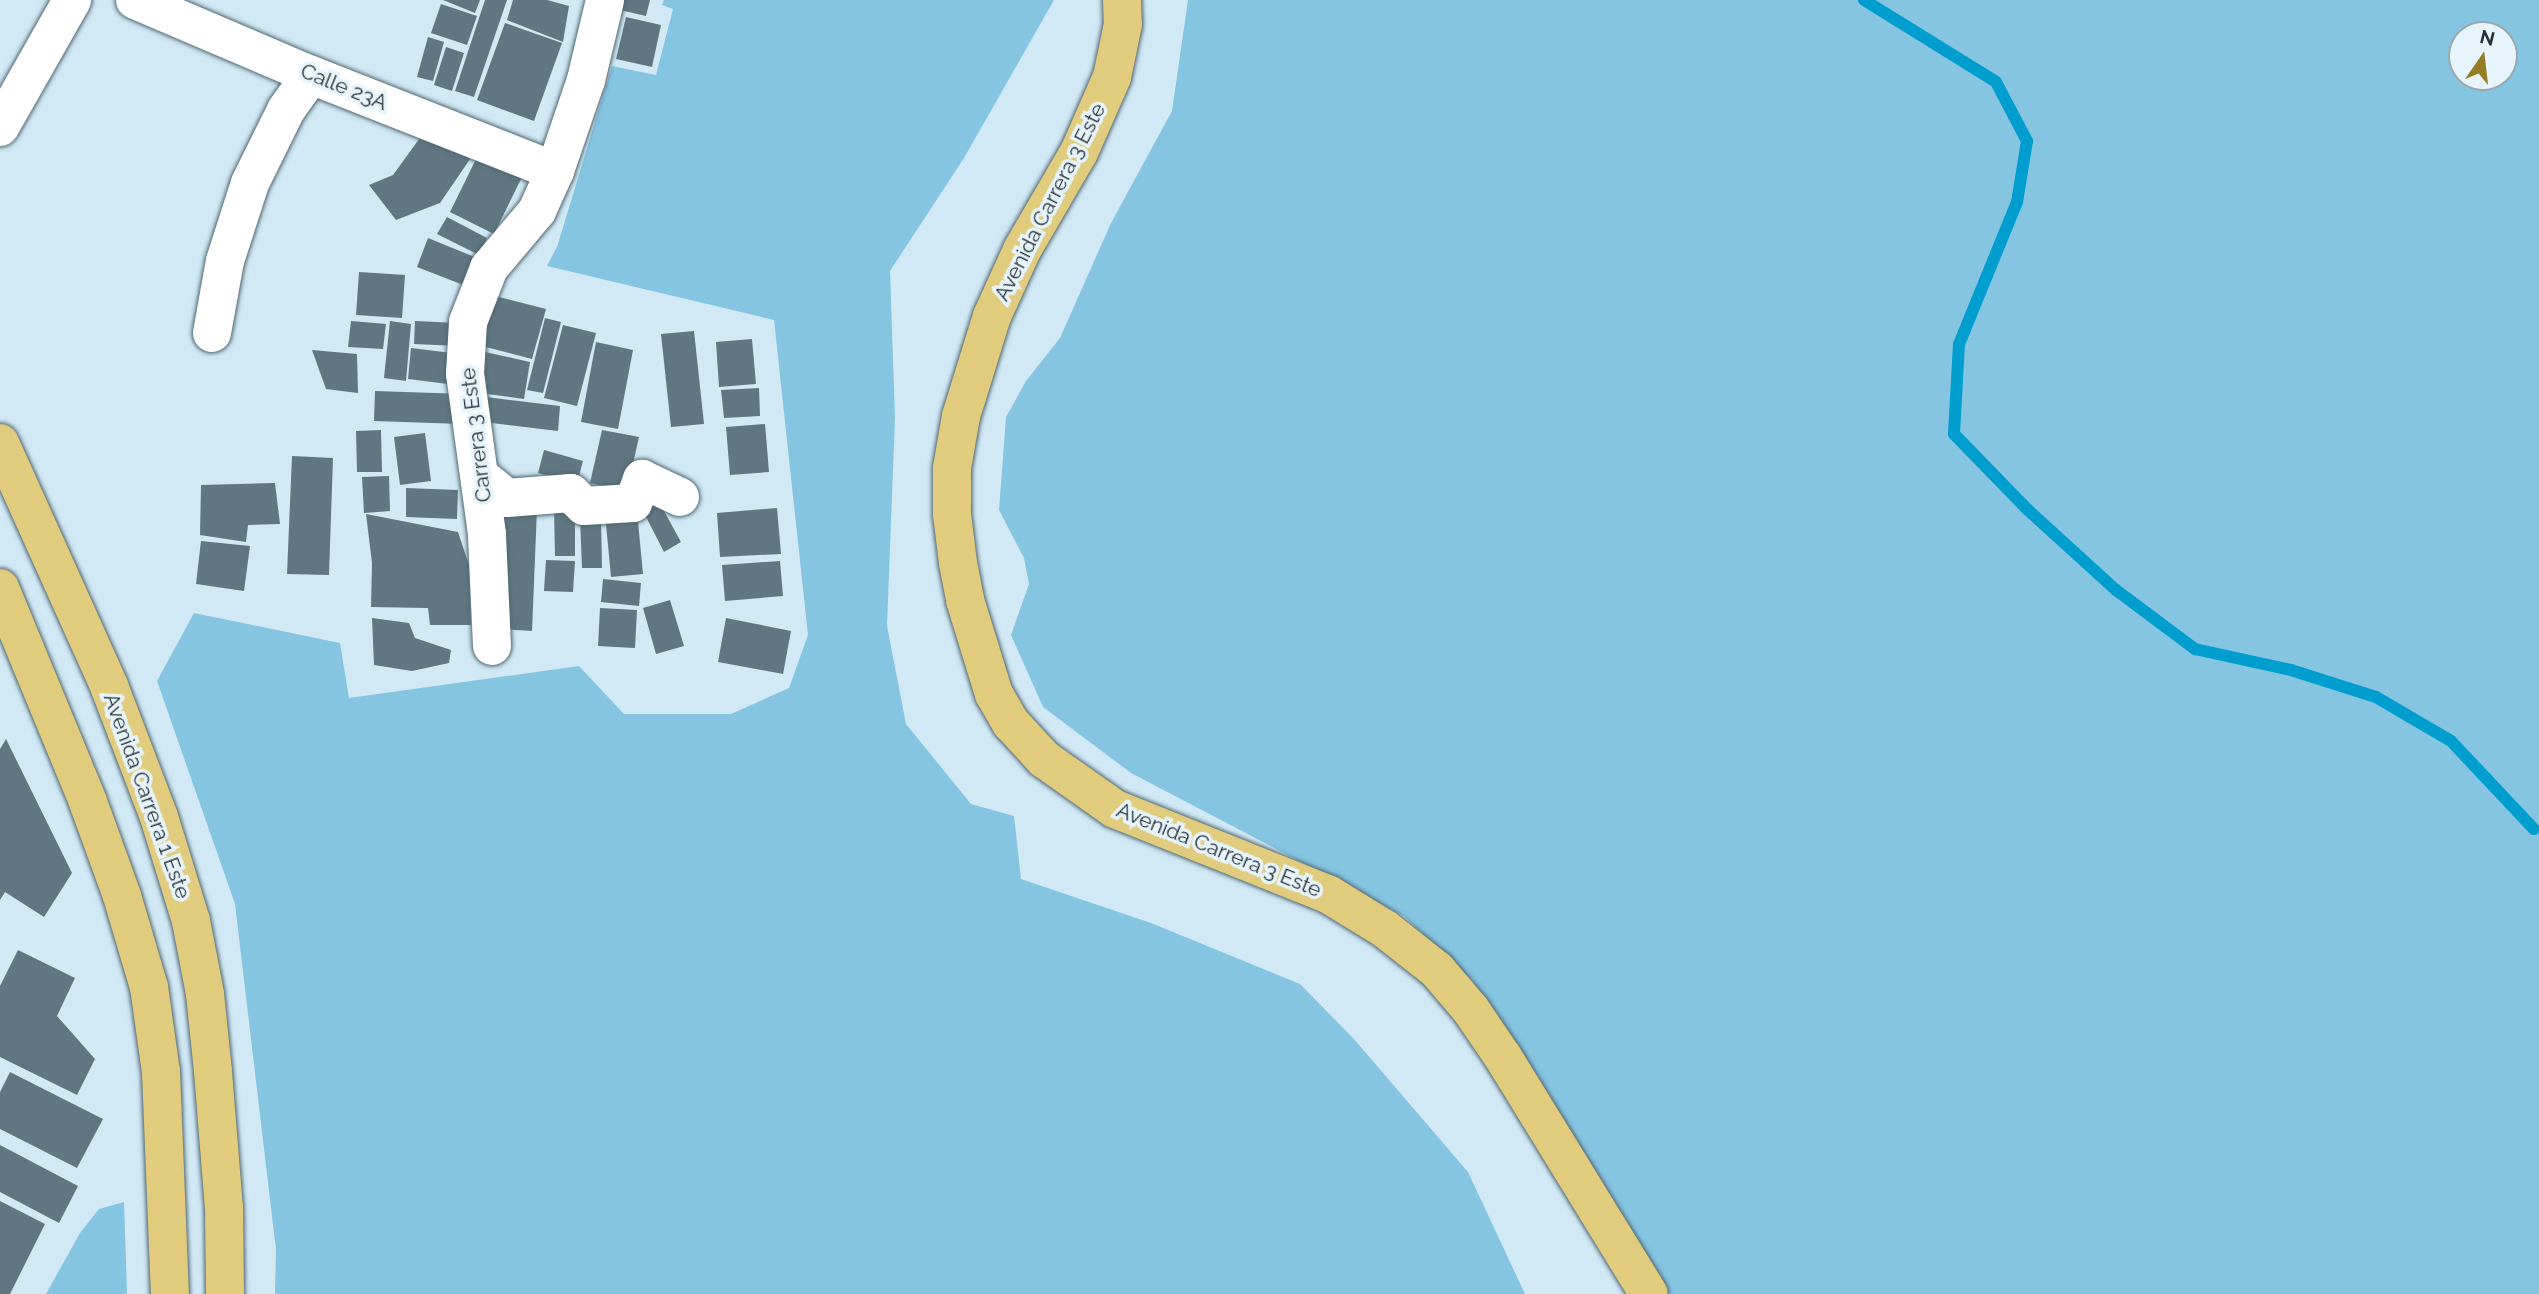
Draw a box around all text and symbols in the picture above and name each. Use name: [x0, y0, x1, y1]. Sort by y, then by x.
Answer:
north arrow: [2448, 21, 2518, 91]
text: N: [2478, 25, 2497, 50]
street label: Calle 23A: [297, 58, 391, 116]
street label: Avenida Carrera 3 Este: [989, 99, 1111, 305]
street label: Carrera 3 Este: [455, 366, 497, 504]
street label: Avenida Carrera 1 Este: [98, 690, 196, 902]
street label: Avenida Carrera 3 Este: [1113, 797, 1325, 903]

